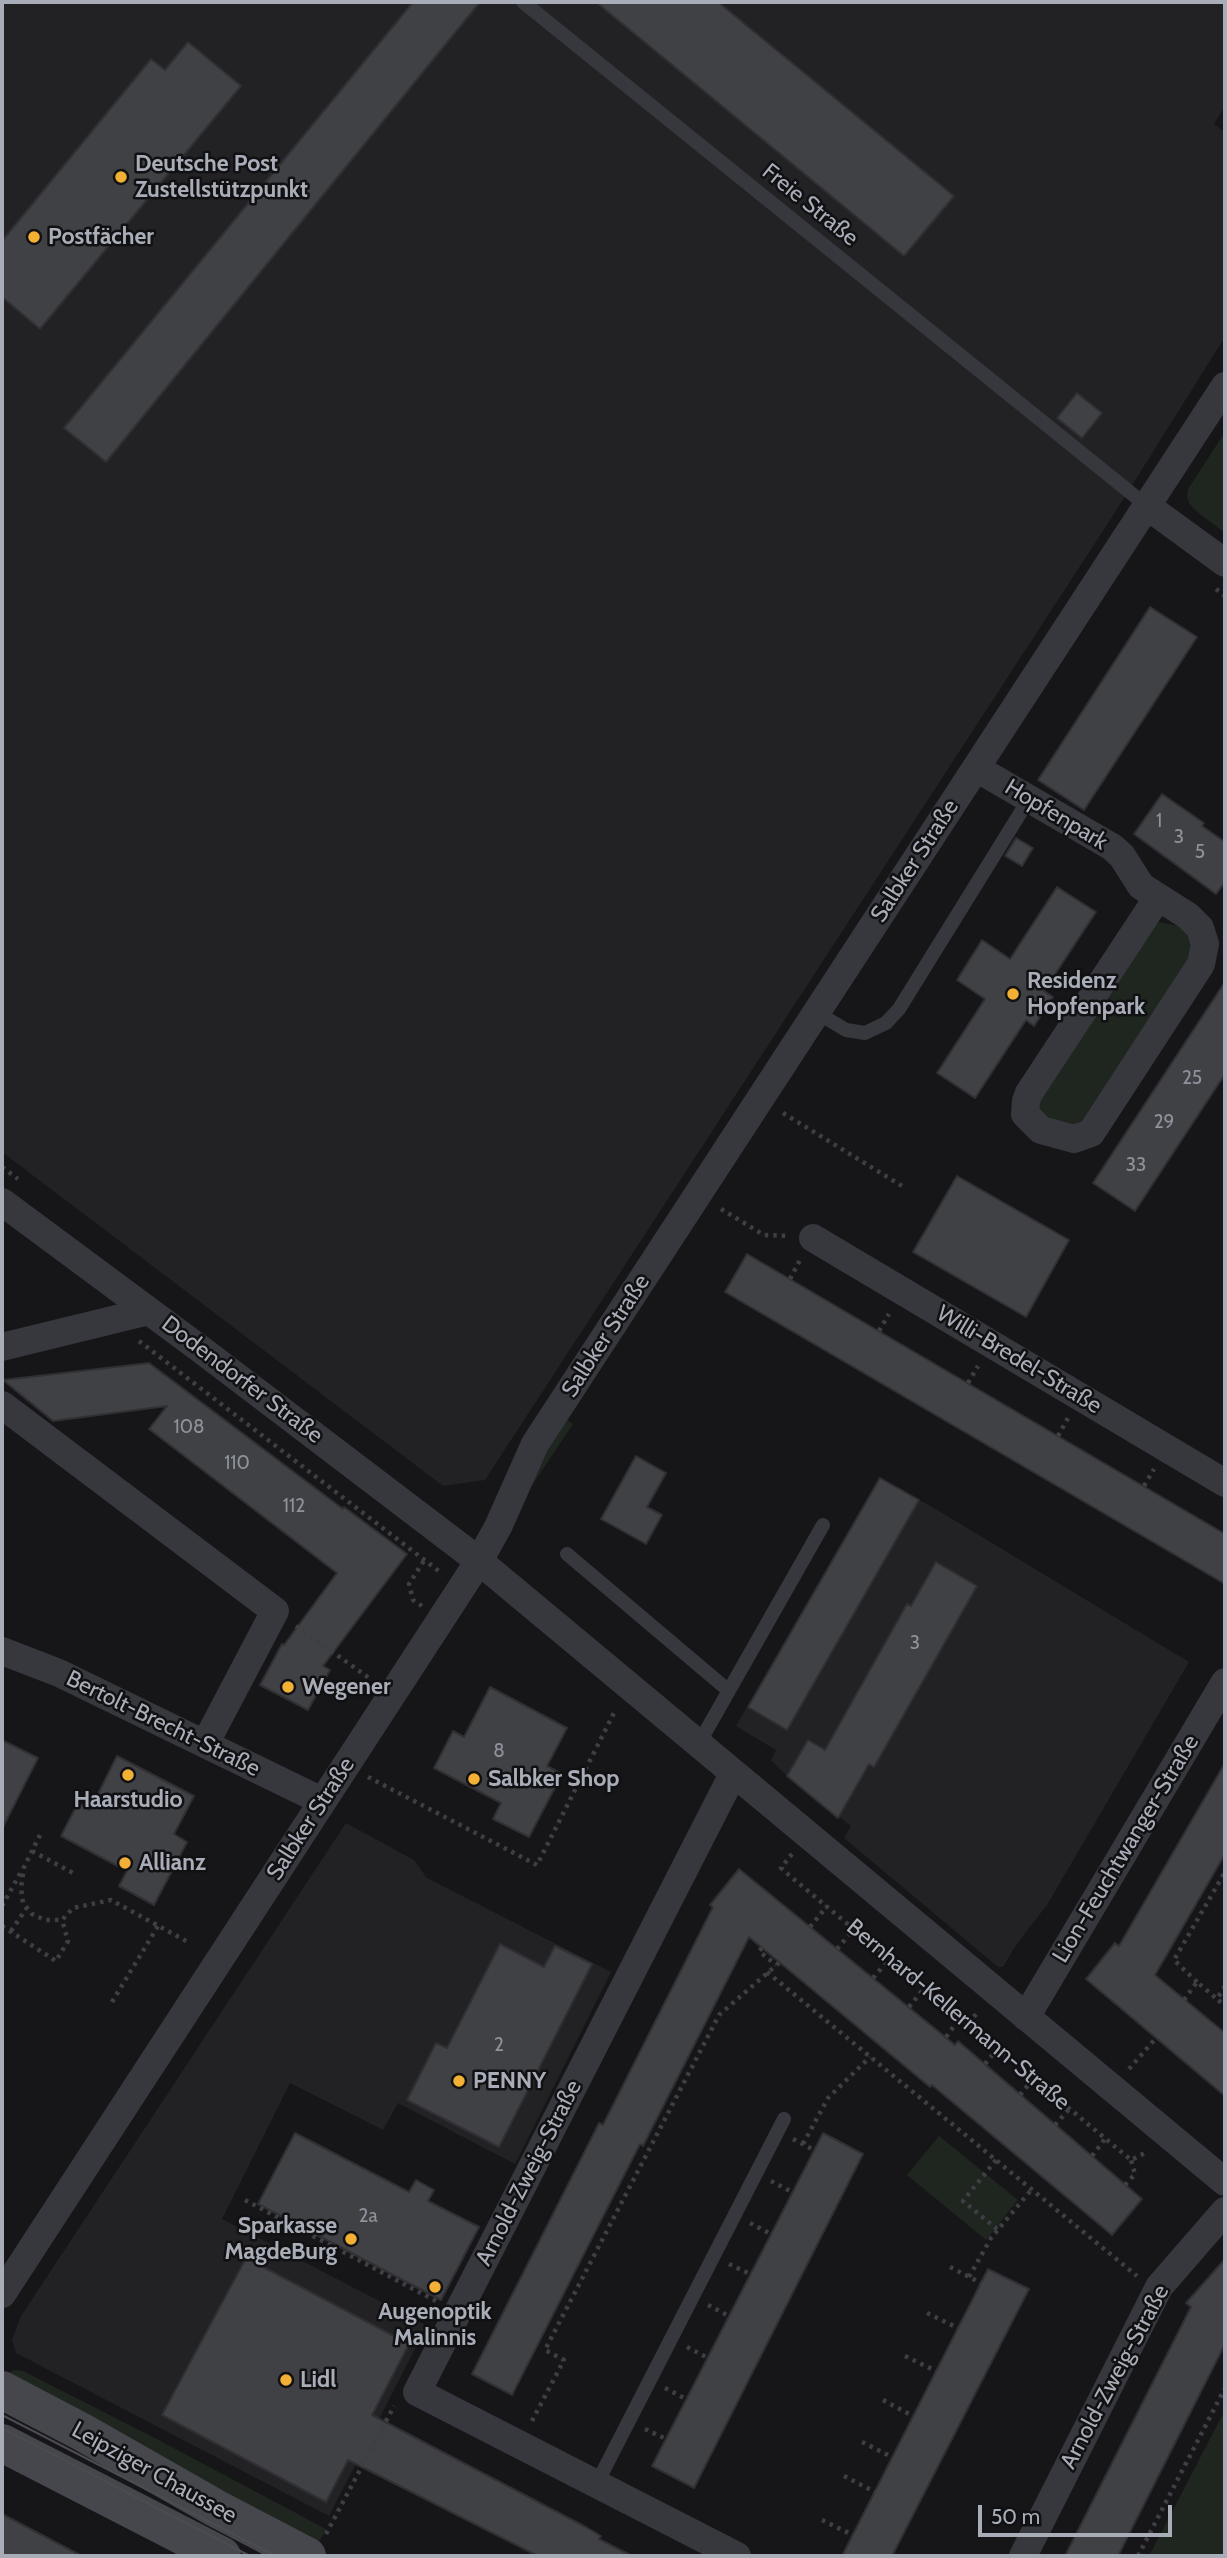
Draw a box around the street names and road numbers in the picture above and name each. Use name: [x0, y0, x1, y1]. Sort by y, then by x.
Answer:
street label: Freie Straße: [756, 158, 864, 252]
street label: Hopfenpark: [1000, 774, 1112, 856]
street label: Salbker Straße: [865, 795, 965, 927]
street label: Salbker Straße: [556, 1270, 656, 1402]
street label: Willi-Bredel-Straße: [931, 1300, 1107, 1420]
street label: Dodendorfer Straße: [156, 1310, 328, 1450]
street label: Bertolt-Brecht-Straße: [62, 1665, 264, 1783]
street label: Lion-Feuchtwanger-Straße: [1047, 1730, 1205, 1968]
street label: Salbker Straße: [261, 1753, 361, 1885]
street label: Bernhard-Kellermann-Straße: [841, 1914, 1075, 2116]
street label: Arnold-Zweig-Straße: [470, 2076, 588, 2270]
street label: Arnold-Zweig-Straße: [1055, 2280, 1175, 2474]
street label: Leipziger Chaussee: [67, 2416, 241, 2530]

